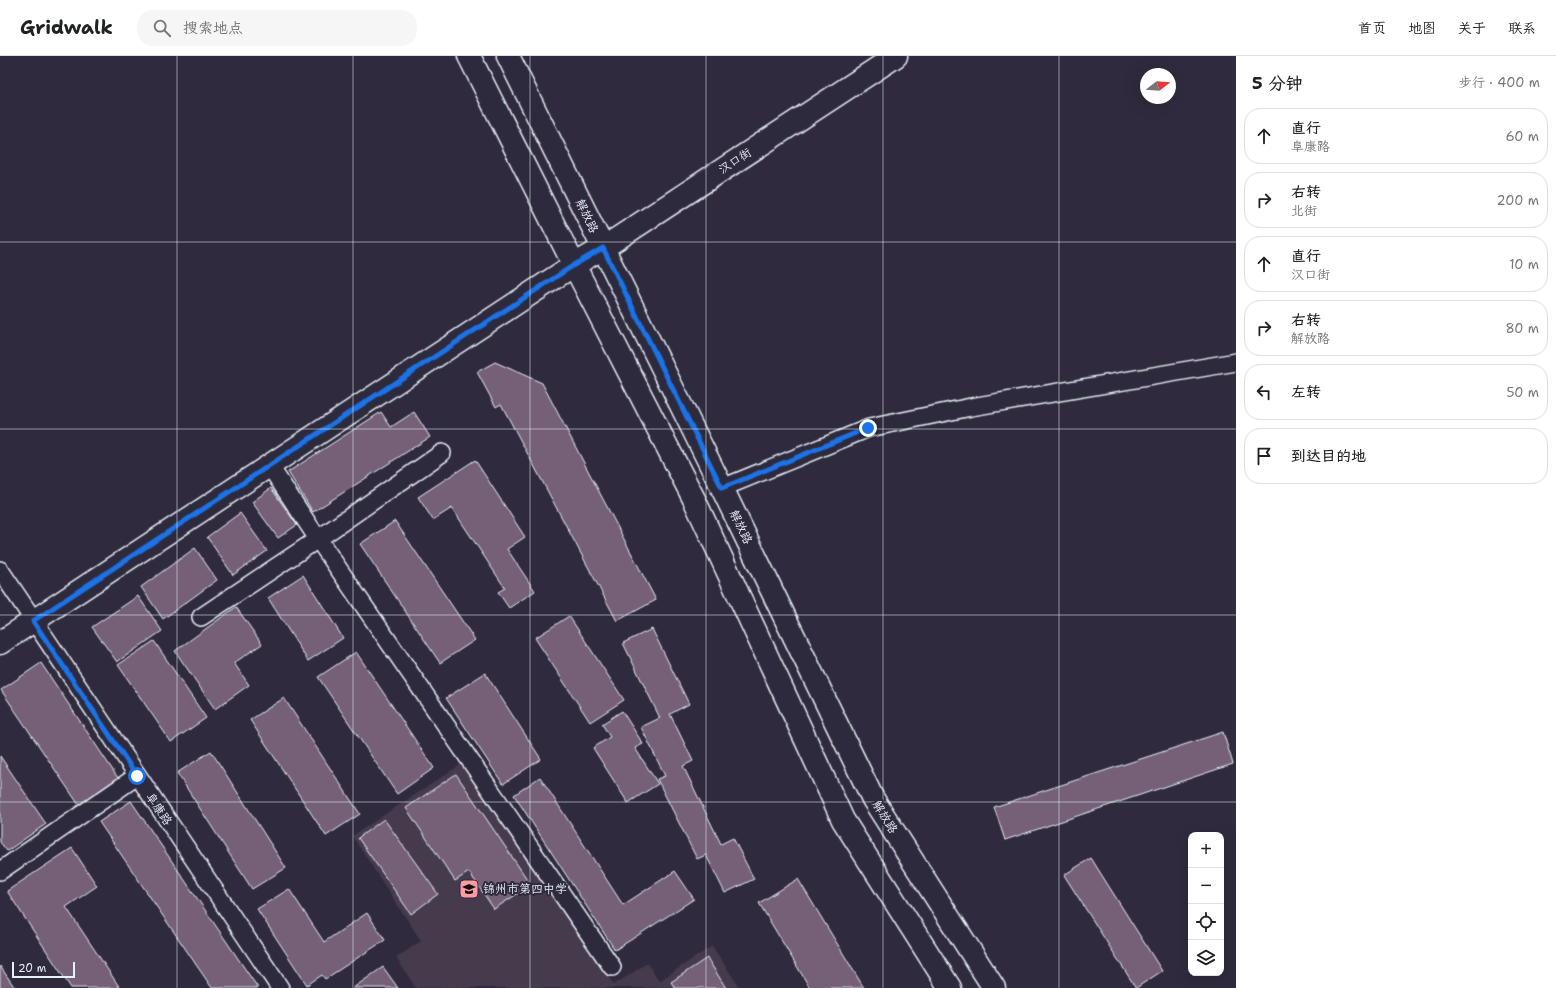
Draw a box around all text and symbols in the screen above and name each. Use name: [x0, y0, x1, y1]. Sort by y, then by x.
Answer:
search box: [137, 10, 417, 46]
text: Gridwalk: [20, 15, 113, 40]
icon: search: [151, 17, 173, 39]
text: 搜索地点: [183, 18, 243, 38]
text: 首页: [1358, 19, 1386, 37]
text: 地图: [1408, 19, 1436, 37]
text: 关于: [1458, 19, 1486, 37]
text: 联系: [1508, 19, 1536, 37]
north arrow: [1140, 68, 1176, 104]
text: 5 分钟: [1252, 72, 1302, 94]
text: 步行 · 400 m: [1459, 74, 1540, 91]
text: 直行: [1291, 118, 1321, 138]
icon: ahead: [1253, 125, 1275, 147]
text: 60 m: [1506, 128, 1539, 145]
text: 阜康路: [1291, 138, 1330, 155]
street label: 汉口街: [716, 144, 754, 178]
text: 右转: [1291, 182, 1321, 202]
icon: right: [1253, 189, 1275, 211]
text: 200 m: [1497, 192, 1539, 209]
street label: 解放路: [572, 196, 602, 236]
text: 北街: [1291, 202, 1317, 219]
text: 直行: [1291, 246, 1321, 266]
icon: ahead: [1253, 253, 1275, 275]
text: 10 m: [1509, 256, 1539, 273]
text: 汉口街: [1291, 266, 1330, 283]
text: 右转: [1291, 310, 1321, 330]
icon: right: [1253, 317, 1275, 339]
text: 80 m: [1505, 320, 1539, 337]
text: 解放路: [1291, 330, 1330, 347]
icon: left: [1253, 381, 1275, 403]
text: 左转: [1291, 382, 1321, 402]
text: 50 m: [1506, 384, 1539, 401]
route end: [859, 419, 877, 437]
icon: arrive: [1253, 445, 1275, 467]
text: 到达目的地: [1291, 446, 1366, 466]
street label: 解放路: [726, 507, 756, 547]
route start: [128, 767, 146, 785]
street label: 阜康路: [142, 790, 176, 828]
street label: 解放路: [869, 797, 901, 837]
map controls: [1188, 832, 1224, 976]
button: +: [1188, 832, 1224, 868]
button: −: [1188, 868, 1224, 904]
school or university icon: 锦州市第四中学: [458, 878, 480, 900]
place label: 锦州市第四中学: [483, 881, 567, 897]
button: locate: [1188, 904, 1224, 940]
button: layers: [1188, 940, 1224, 976]
scale bar: [12, 960, 75, 979]
text: 20 m: [18, 961, 46, 976]

